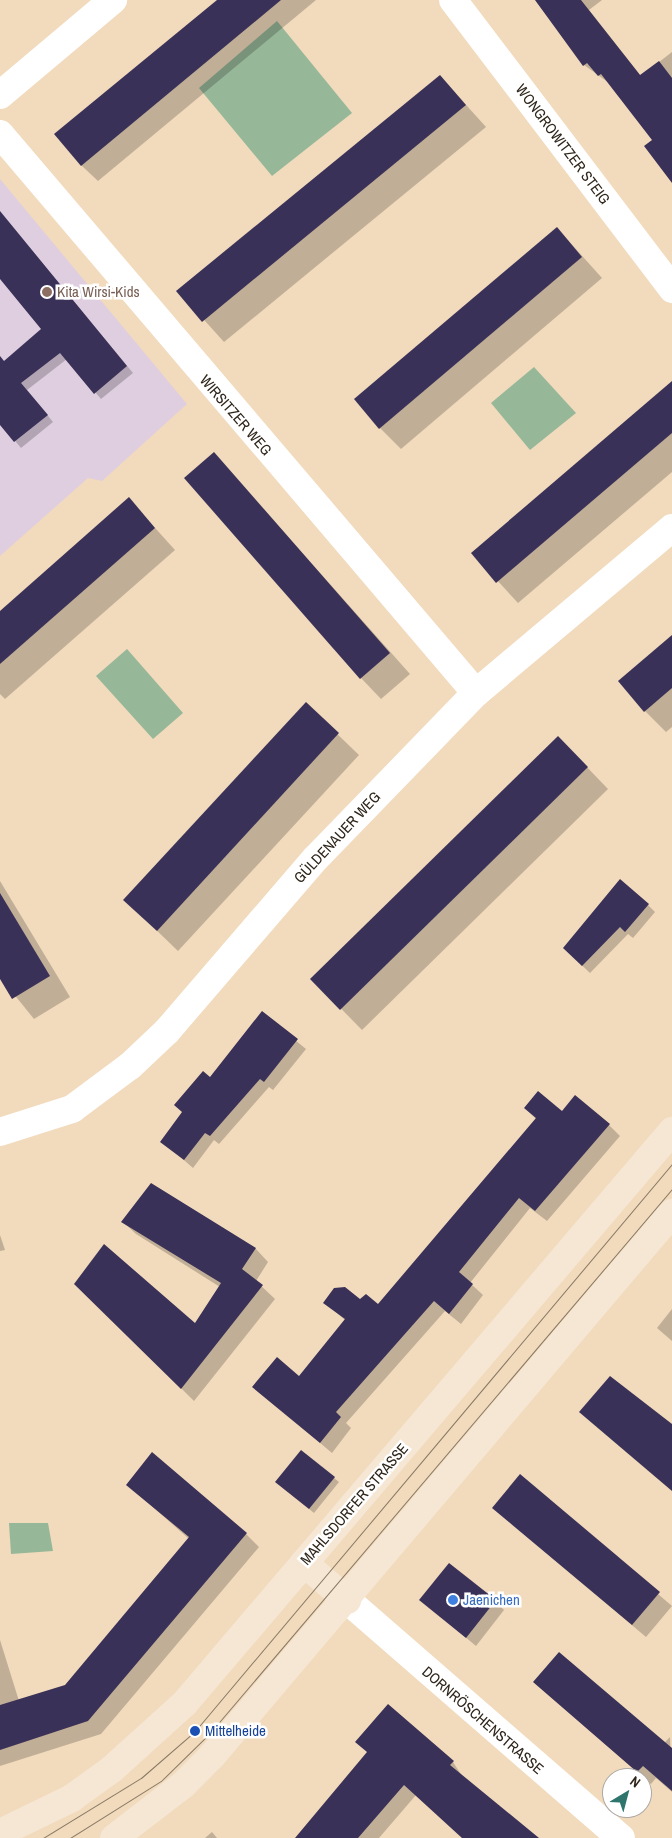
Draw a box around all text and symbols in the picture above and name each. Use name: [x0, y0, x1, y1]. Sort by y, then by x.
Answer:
street label: WONGROWITZER STEIG: [512, 80, 614, 208]
place label: Kita Wirsi-Kids: [57, 283, 140, 301]
marker: Kita Wirsi-Kids: [41, 286, 53, 298]
street label: WIRSITZER WEG: [196, 371, 276, 459]
street label: GÜLDENAUER WEG: [290, 788, 384, 886]
street label: MAHLSDORFER STRASSE: [296, 1440, 412, 1568]
place label: Jaenichen: [463, 1591, 520, 1609]
marker: Jaenichen: [447, 1594, 459, 1606]
street label: DORNRÖSCHENSTRASSE: [419, 1662, 547, 1778]
place label: Mittelheide: [205, 1722, 266, 1740]
marker: Mittelheide: [189, 1725, 201, 1737]
north arrow: [602, 1768, 652, 1818]
text: N: [627, 1772, 644, 1791]

